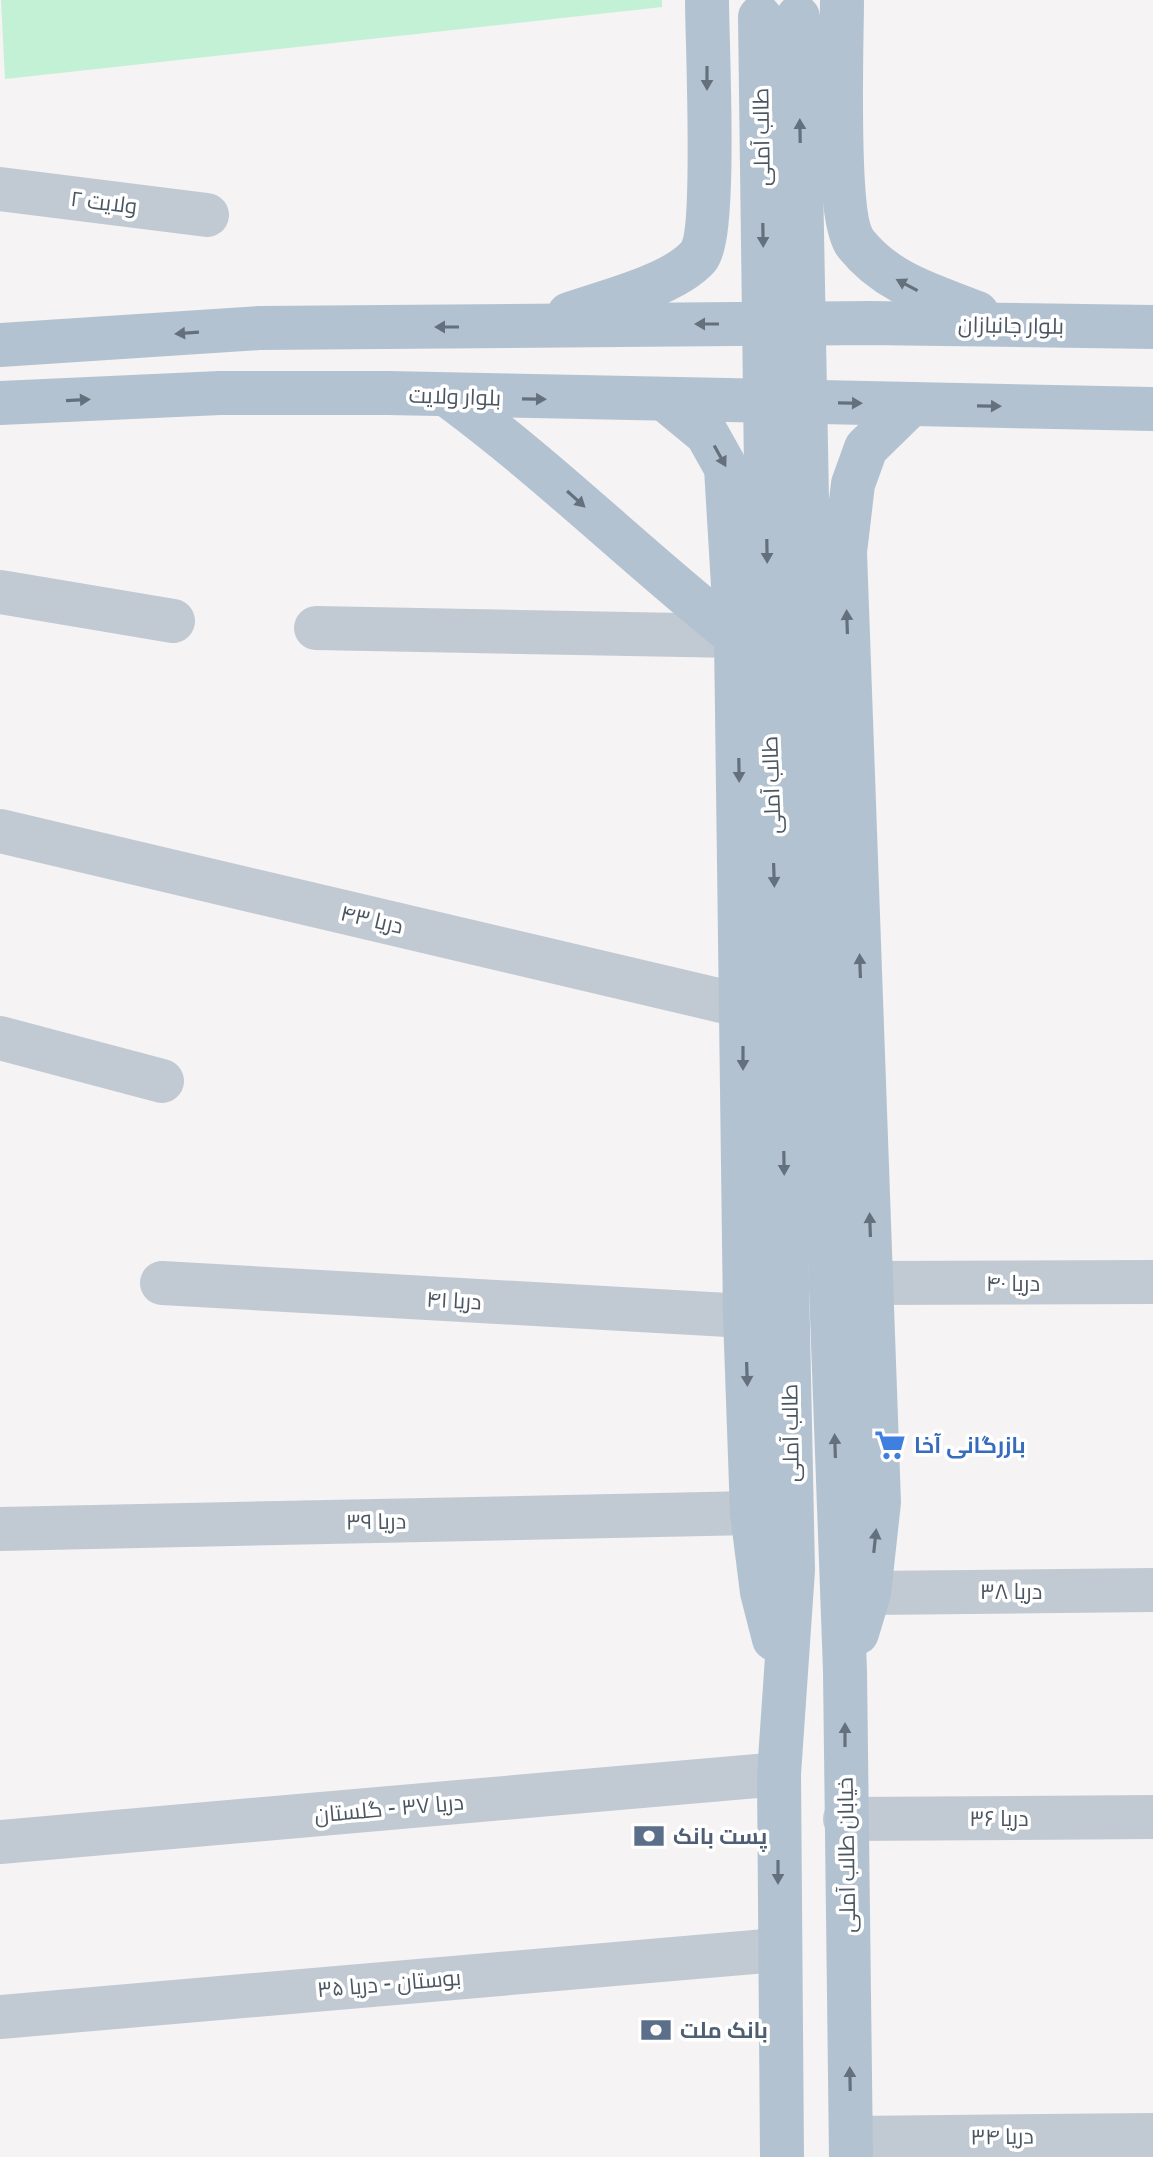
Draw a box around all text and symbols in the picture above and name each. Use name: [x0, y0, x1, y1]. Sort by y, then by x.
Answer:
one-way arrow: [701, 66, 713, 91]
street label: طالب آملی: [745, 88, 776, 186]
one-way arrow: [794, 118, 806, 143]
street label: ولایت ۲: [69, 183, 139, 220]
one-way arrow: [756, 223, 769, 248]
one-way arrow: [896, 279, 919, 292]
street label: بلوار جانبازان: [958, 309, 1064, 340]
one-way arrow: [694, 318, 719, 331]
one-way arrow: [434, 320, 459, 333]
one-way arrow: [174, 327, 199, 340]
street label: بلوار ولایت: [408, 379, 502, 412]
one-way arrow: [522, 392, 547, 405]
one-way arrow: [66, 393, 91, 406]
one-way arrow: [838, 397, 863, 409]
one-way arrow: [977, 399, 1002, 412]
one-way arrow: [713, 445, 727, 467]
one-way arrow: [566, 490, 585, 508]
one-way arrow: [761, 539, 773, 564]
one-way arrow: [841, 609, 854, 634]
street label: طالب آملی: [754, 735, 787, 835]
one-way arrow: [732, 758, 745, 783]
one-way arrow: [768, 863, 781, 888]
street label: دریا ۴۳: [338, 897, 406, 940]
one-way arrow: [854, 953, 867, 978]
one-way arrow: [737, 1046, 749, 1071]
one-way arrow: [778, 1151, 791, 1176]
one-way arrow: [864, 1212, 877, 1237]
street label: دریا ۴۰: [986, 1268, 1040, 1297]
street label: دریا ۴۱: [426, 1284, 482, 1315]
one-way arrow: [741, 1362, 754, 1387]
street label: طالب آملی: [774, 1384, 805, 1482]
supermarket icon: بازرگانی آخا: [873, 1428, 907, 1462]
place label: بازرگانی آخا: [914, 1430, 1026, 1459]
one-way arrow: [829, 1433, 842, 1458]
street label: دریا ۳۹: [346, 1505, 406, 1536]
one-way arrow: [868, 1528, 881, 1553]
street label: دریا ۳۸: [980, 1576, 1042, 1605]
one-way arrow: [839, 1722, 851, 1747]
street label: خیابان طالب آملی: [830, 1777, 861, 1933]
street label: دریا ۳۷ - گلستان: [313, 1787, 465, 1828]
street label: دریا ۳۶: [969, 1803, 1029, 1832]
bank icon: پست بانک: [632, 1819, 666, 1853]
place label: پست بانک: [673, 1821, 767, 1852]
one-way arrow: [772, 1860, 784, 1885]
street label: بوستان - دریا ۳۵: [316, 1962, 462, 2003]
bank icon: بانک ملت: [639, 2013, 673, 2047]
place label: بانک ملت: [680, 2015, 768, 2044]
one-way arrow: [843, 2066, 856, 2091]
street label: دریا ۳۴: [970, 2120, 1034, 2151]

